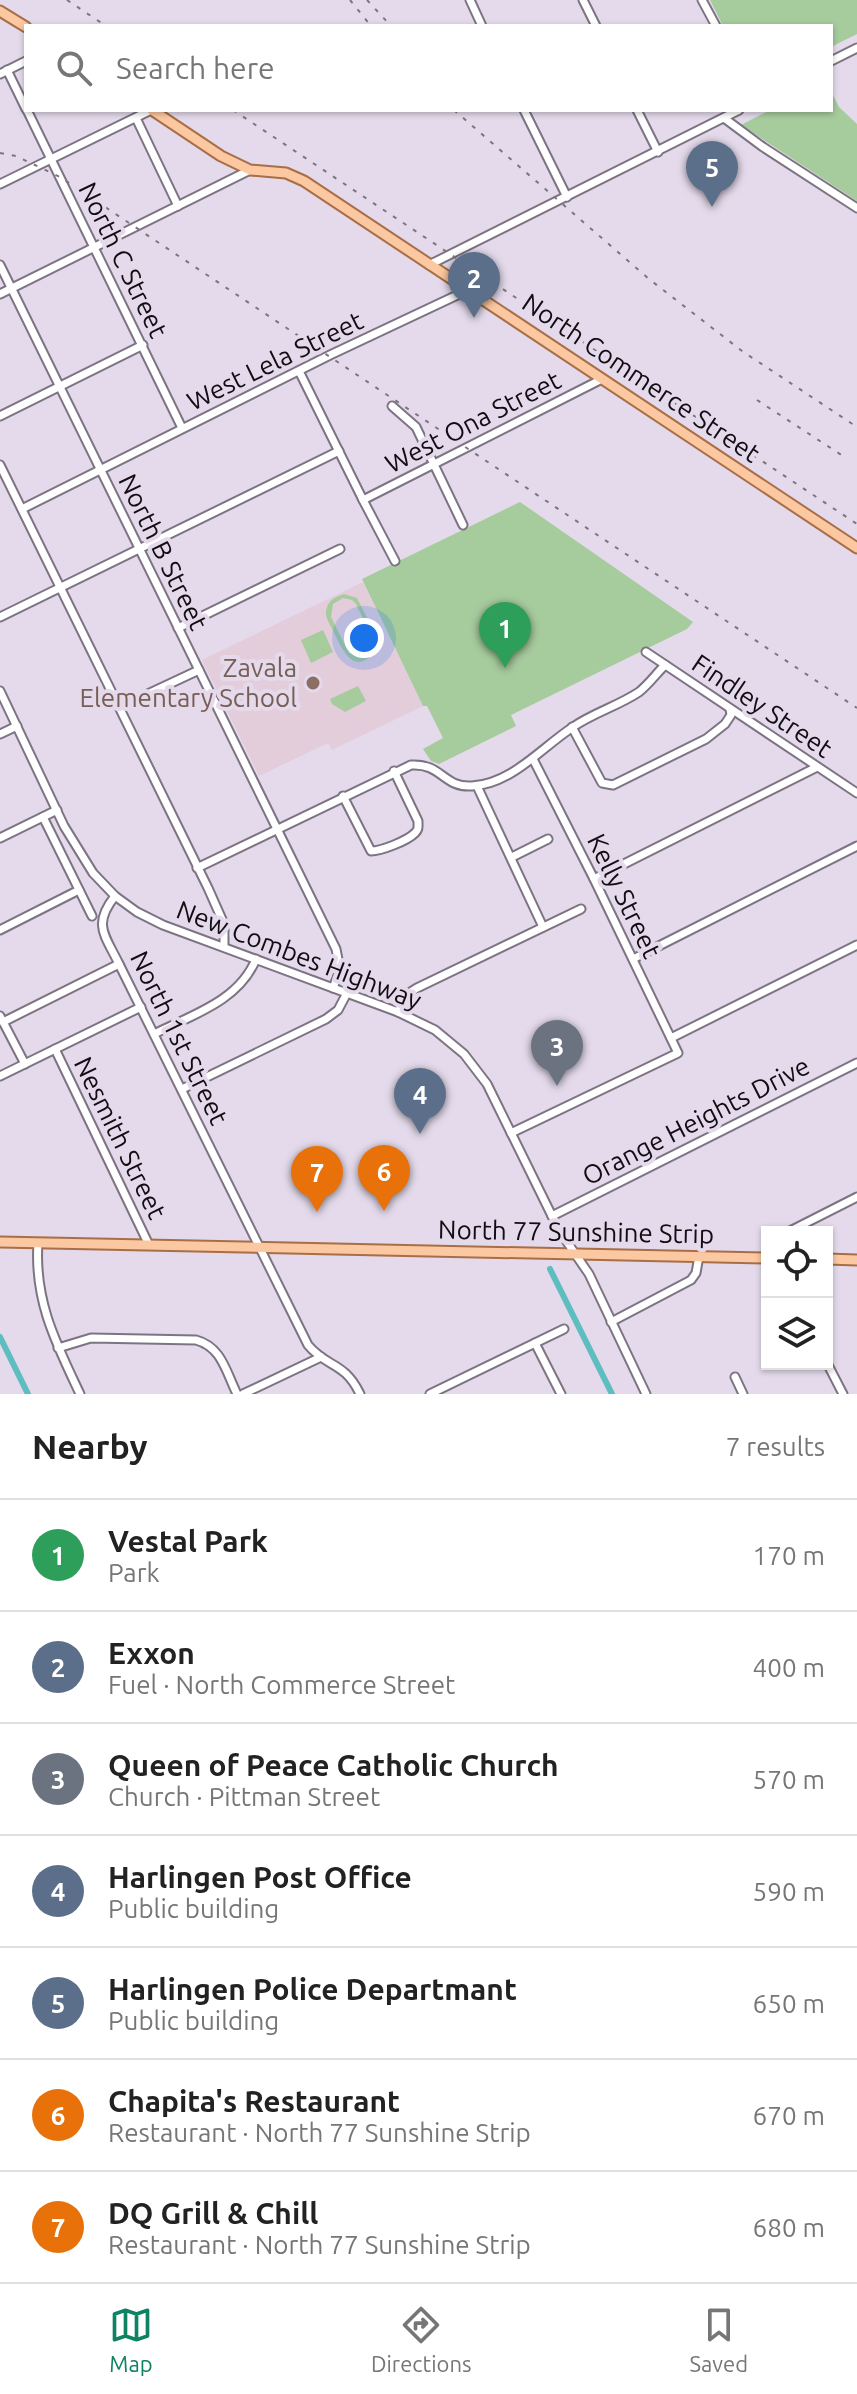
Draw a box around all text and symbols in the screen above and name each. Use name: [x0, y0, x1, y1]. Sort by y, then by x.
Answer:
search box: [24, 24, 833, 112]
icon: search: [52, 46, 96, 90]
text: Search here: [116, 51, 275, 85]
pin: 5: [686, 141, 738, 207]
street label: North C Street: [73, 177, 174, 342]
pin: 2: [448, 252, 500, 318]
street label: North Commerce Street: [517, 287, 765, 468]
street label: West Lela Street: [182, 305, 367, 416]
street label: West Ona Street: [380, 365, 565, 478]
street label: North B Street: [113, 469, 214, 634]
pin: 1: [479, 602, 531, 668]
your location: [344, 618, 384, 658]
street label: Findley Street: [687, 648, 838, 763]
place label: Zavala Elementary School: [79, 653, 297, 712]
marker: Zavala Elementary School: [304, 674, 322, 692]
street label: Kelly Street: [582, 829, 667, 963]
street label: New Combes Highway: [173, 894, 426, 1015]
street label: North 1st Street: [125, 946, 234, 1129]
pin: 3: [531, 1020, 583, 1086]
street label: Orange Heights Drive: [577, 1051, 814, 1190]
street label: Nesmith Street: [69, 1052, 172, 1223]
pin: 4: [394, 1068, 446, 1134]
pin: 6: [358, 1145, 410, 1211]
pin: 7: [291, 1146, 343, 1212]
street label: North 77 Sunshine Strip: [438, 1215, 714, 1248]
map controls: [761, 1226, 833, 1370]
button: locate: [761, 1226, 833, 1298]
button: layers: [761, 1298, 833, 1370]
text: Nearby: [32, 1427, 147, 1465]
text: 7 results: [726, 1432, 825, 1461]
text: Vestal Park: [108, 1524, 268, 1558]
text: 1: [51, 1541, 65, 1570]
text: 170 m: [753, 1541, 825, 1570]
text: Park: [108, 1558, 160, 1587]
text: Exxon: [108, 1636, 195, 1670]
text: 2: [51, 1653, 65, 1682]
text: 400 m: [753, 1653, 825, 1682]
text: Fuel · North Commerce Street: [108, 1670, 455, 1699]
text: Queen of Peace Catholic Church: [108, 1748, 559, 1782]
text: 3: [51, 1765, 65, 1794]
text: 570 m: [753, 1765, 825, 1794]
text: Church · Pittman Street: [108, 1782, 380, 1811]
text: Harlingen Post Office: [108, 1860, 412, 1894]
text: 4: [51, 1877, 65, 1906]
text: 590 m: [753, 1877, 825, 1906]
text: Public building: [108, 1894, 279, 1923]
text: Harlingen Police Departmant: [108, 1972, 517, 2006]
text: 5: [51, 1989, 65, 2018]
text: 650 m: [753, 1989, 825, 2018]
text: Public building: [108, 2006, 279, 2035]
text: Chapita's Restaurant: [108, 2084, 400, 2118]
text: 6: [51, 2101, 65, 2130]
text: 670 m: [753, 2101, 825, 2130]
text: Restaurant · North 77 Sunshine Strip: [108, 2118, 531, 2147]
text: DQ Grill & Chill: [108, 2196, 318, 2230]
text: 7: [51, 2213, 65, 2242]
text: 680 m: [753, 2213, 825, 2242]
text: Restaurant · North 77 Sunshine Strip: [108, 2230, 531, 2259]
tab: Map: [109, 2303, 153, 2376]
tab: Directions: [371, 2303, 472, 2376]
tab: Saved: [689, 2303, 748, 2376]

